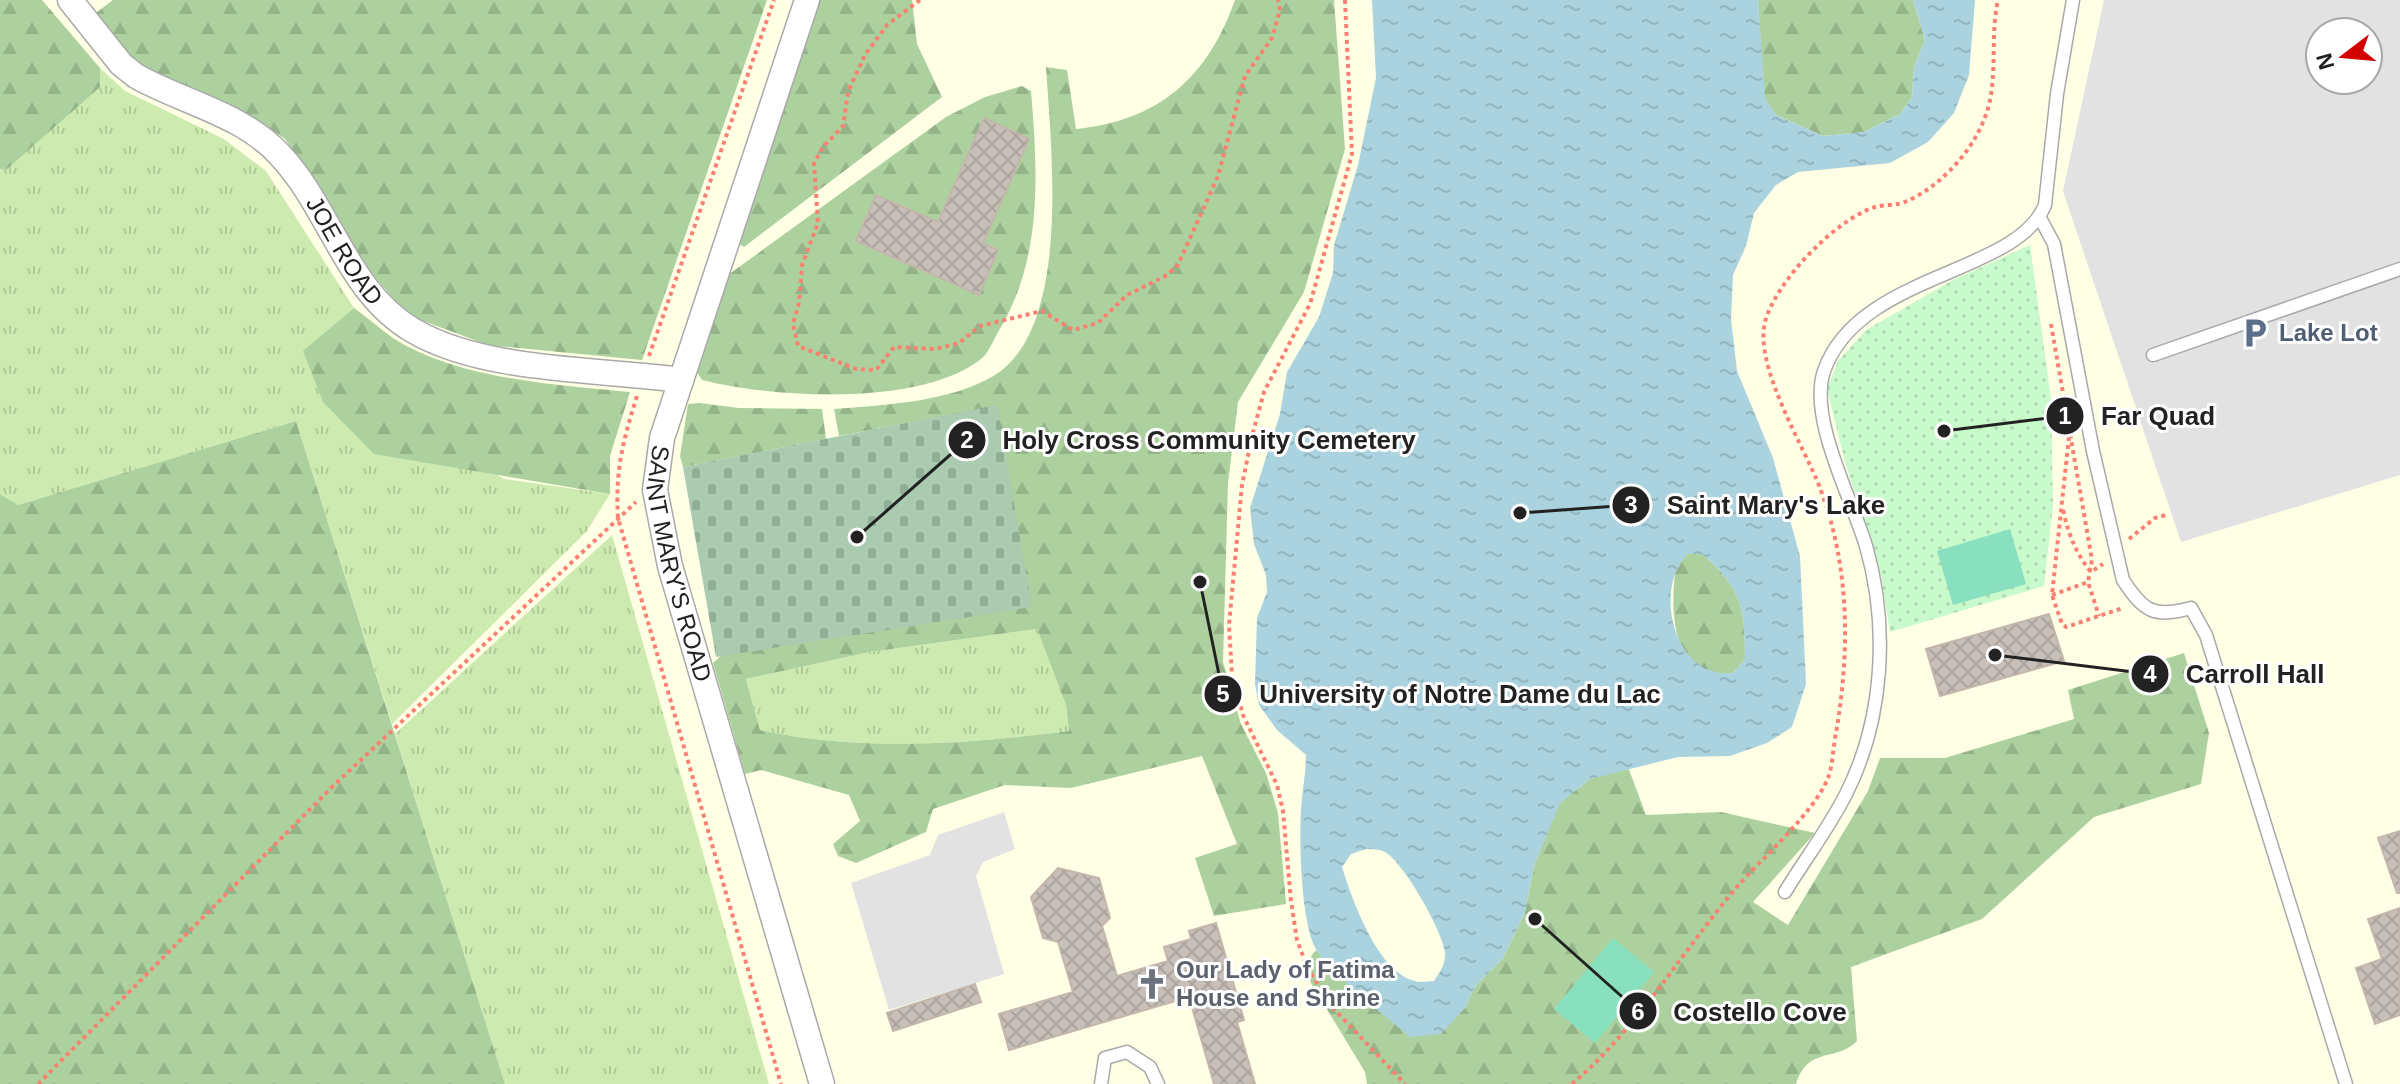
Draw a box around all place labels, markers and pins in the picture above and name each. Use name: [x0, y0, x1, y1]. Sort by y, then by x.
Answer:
parking icon: Lake Lot: [2238, 316, 2272, 350]
place label: Lake Lot: [2279, 319, 2378, 346]
callout: Far Quad: [2045, 391, 2231, 441]
callout: Holy Cross Community Cemetery: [947, 415, 1432, 465]
callout: Saint Mary's Lake: [1611, 480, 1901, 530]
callout: Carroll Hall: [2130, 649, 2340, 699]
callout: University of Notre Dame du Lac: [1203, 669, 1677, 719]
place label: Our Lady of Fatima House and Shrine: [1176, 956, 1395, 1011]
church icon: Our Lady of Fatima House and Shrine: [1135, 967, 1169, 1001]
callout: Costello Cove: [1618, 986, 1863, 1036]

